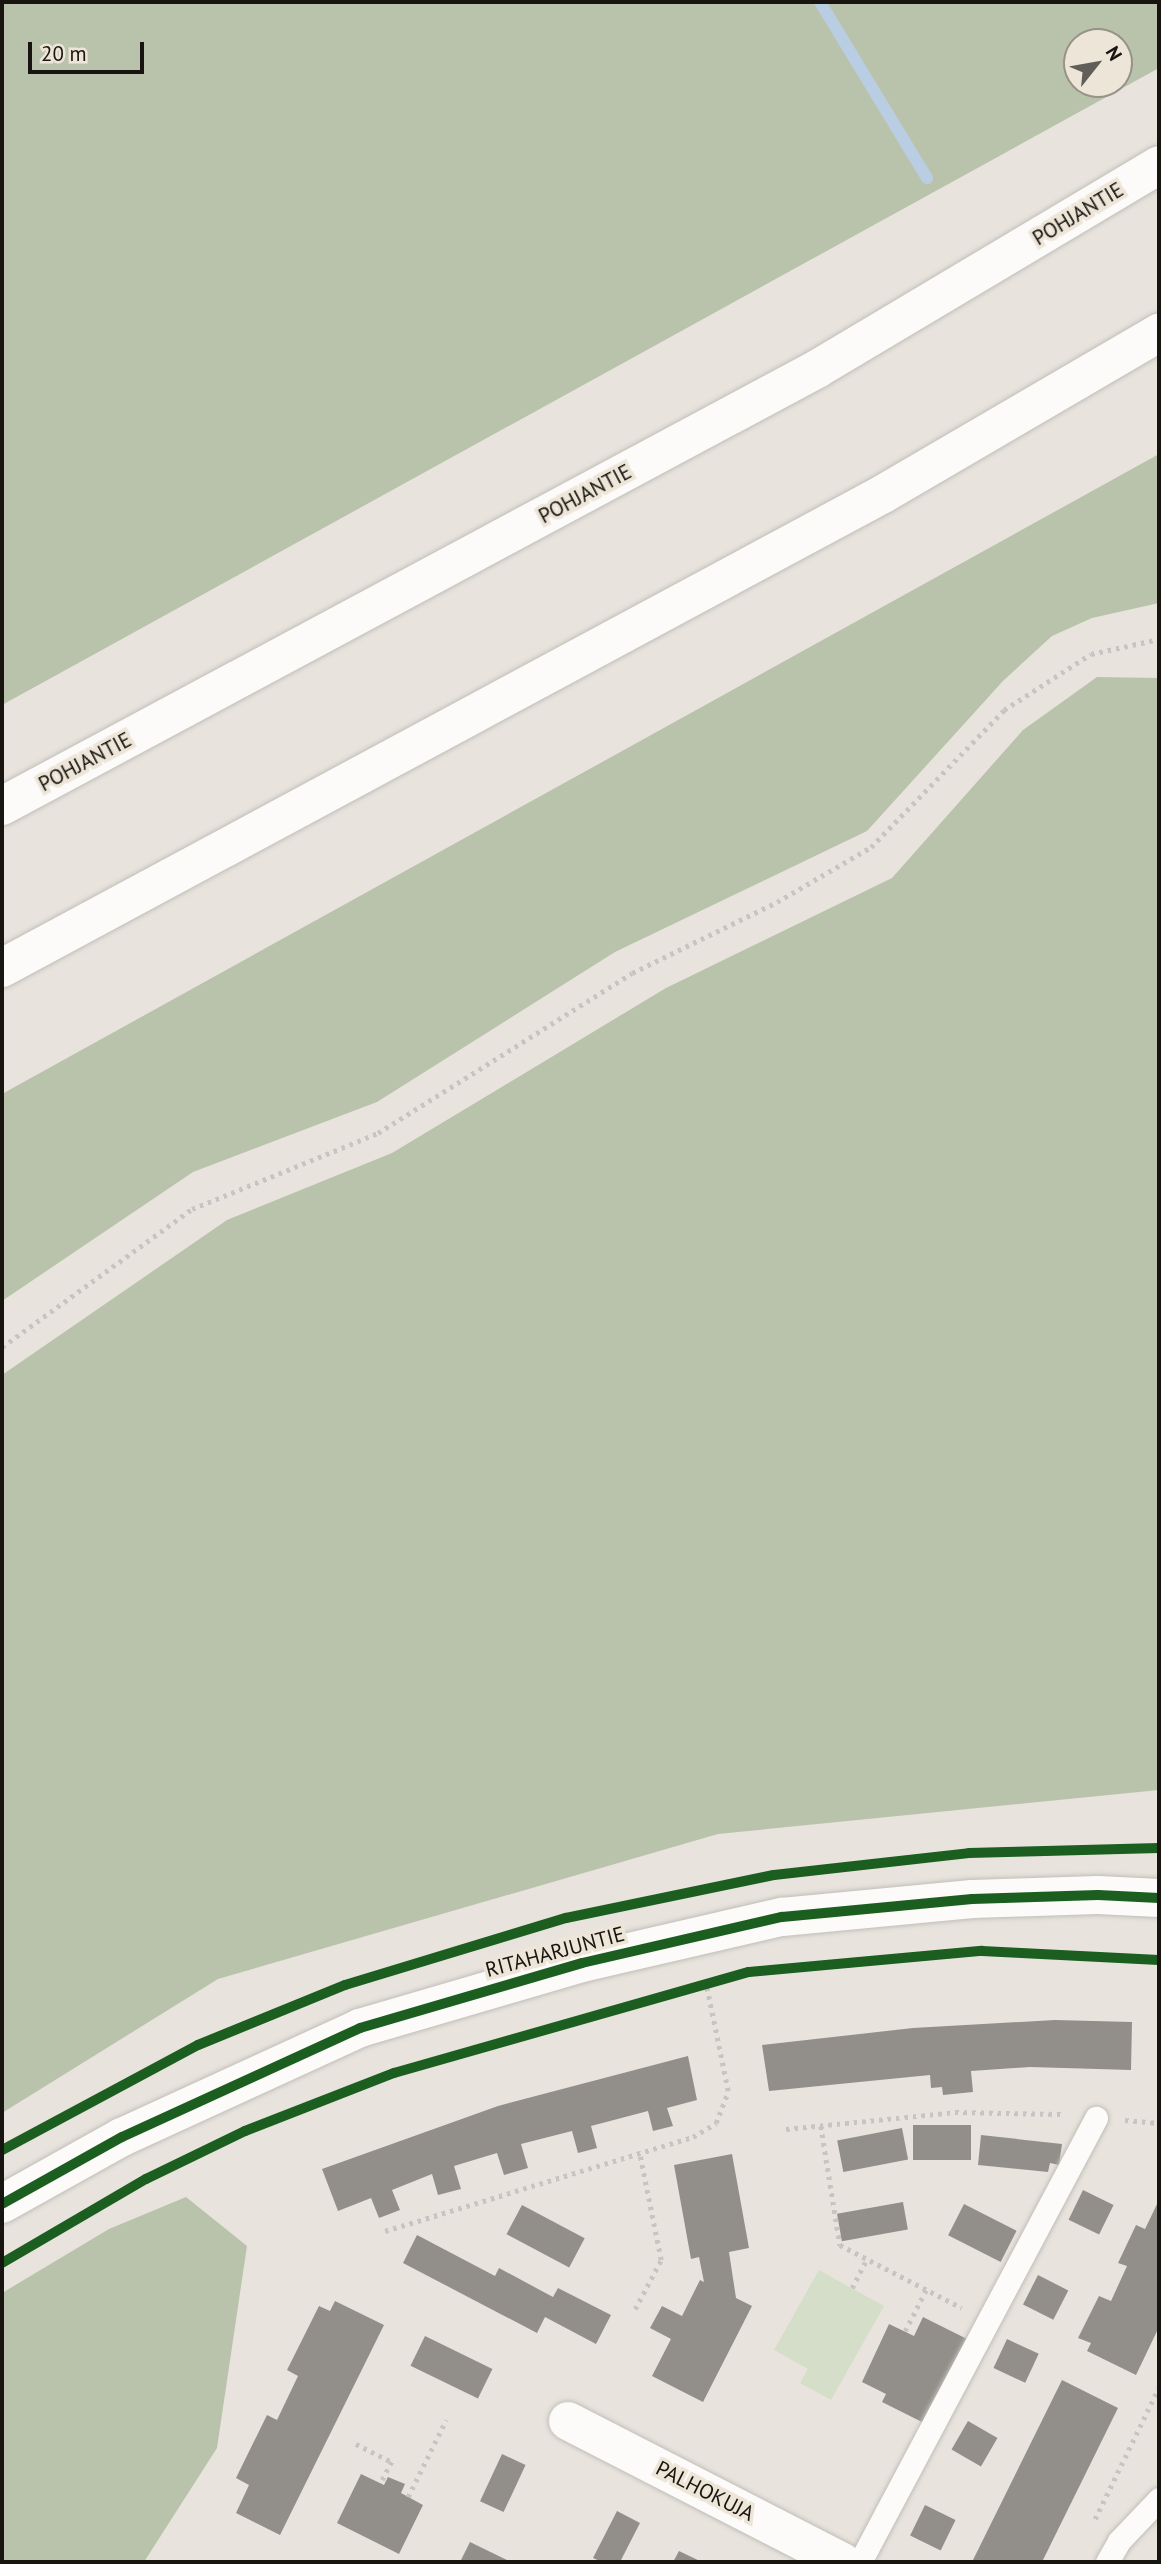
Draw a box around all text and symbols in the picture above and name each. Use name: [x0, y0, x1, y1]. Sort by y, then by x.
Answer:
scale bar: [32, 28, 147, 72]
north arrow: [1063, 28, 1133, 98]
text: 20 m: [41, 40, 87, 67]
text: N: [1101, 42, 1128, 65]
street label: POHJANTIE: [1028, 177, 1128, 251]
street label: POHJANTIE: [534, 459, 636, 529]
street label: POHJANTIE: [34, 727, 136, 797]
street label: RITAHARJUNTIE: [483, 1921, 627, 1983]
street label: PALHOKUJA: [652, 2456, 758, 2526]

